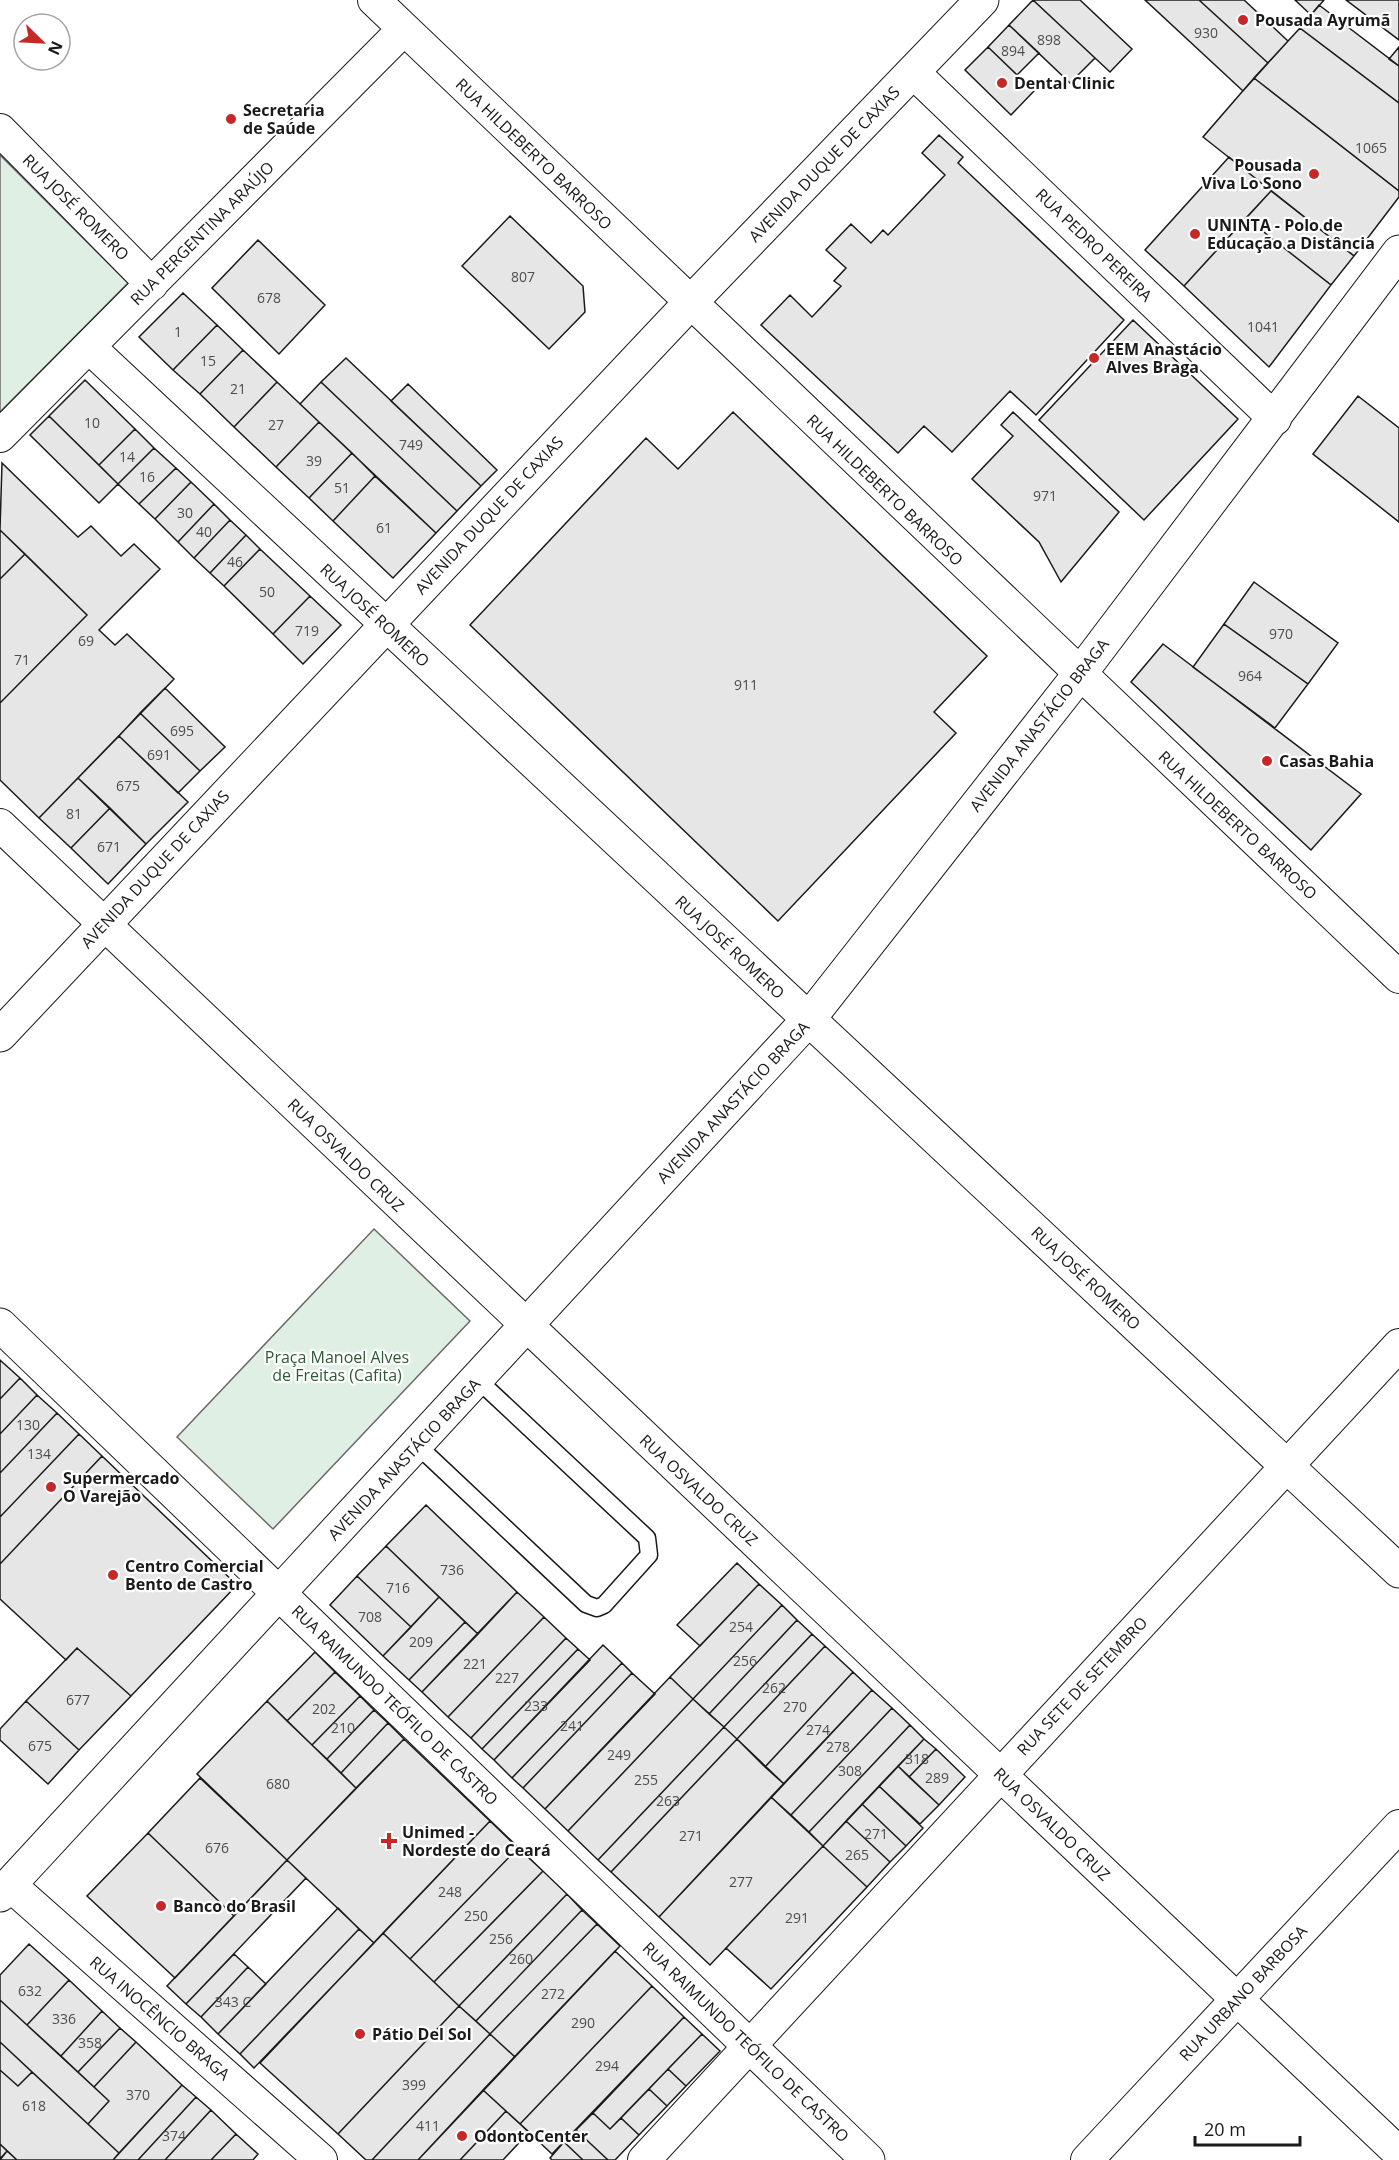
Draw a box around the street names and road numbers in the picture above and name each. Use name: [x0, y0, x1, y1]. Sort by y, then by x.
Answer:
street label: RUA HILDEBERTO BARROSO: [451, 73, 617, 235]
street label: AVENIDA DUQUE DE CAXIAS: [744, 81, 905, 247]
street label: RUA JOSÉ ROMERO: [18, 149, 134, 265]
street label: RUA PERGENTINA ARAÚJO: [125, 156, 279, 310]
street label: RUA PEDRO PEREIRA: [1031, 184, 1158, 307]
street label: RUA HILDEBERTO BARROSO: [802, 409, 968, 571]
street label: AVENIDA DUQUE DE CAXIAS: [410, 431, 568, 599]
street label: RUA JOSÉ ROMERO: [315, 558, 435, 672]
street label: AVENIDA ANASTÁCIO BRAGA: [964, 633, 1114, 816]
street label: RUA HILDEBERTO BARROSO: [1154, 746, 1322, 904]
street label: AVENIDA DUQUE DE CAXIAS: [76, 785, 234, 953]
street label: RUA JOSÉ ROMERO: [670, 890, 790, 1004]
street label: AVENIDA ANASTÁCIO BRAGA: [652, 1016, 815, 1188]
street label: RUA OSVALDO CRUZ: [283, 1094, 409, 1216]
street label: RUA JOSÉ ROMERO: [1026, 1221, 1146, 1335]
street label: AVENIDA ANASTÁCIO BRAGA: [323, 1373, 486, 1545]
street label: RUA OSVALDO CRUZ: [635, 1429, 763, 1551]
street label: RUA RAIMUNDO TEÓFILO DE CASTRO: [287, 1600, 503, 1810]
street label: RUA SETE DE SETEMBRO: [1012, 1612, 1152, 1760]
street label: RUA OSVALDO CRUZ: [989, 1763, 1115, 1885]
street label: RUA URBANO BARBOSA: [1174, 1920, 1312, 2066]
street label: RUA RAIMUNDO TEÓFILO DE CASTRO: [638, 1937, 854, 2147]
street label: RUA INOCÊNCIO BRAGA: [85, 1951, 235, 2086]

